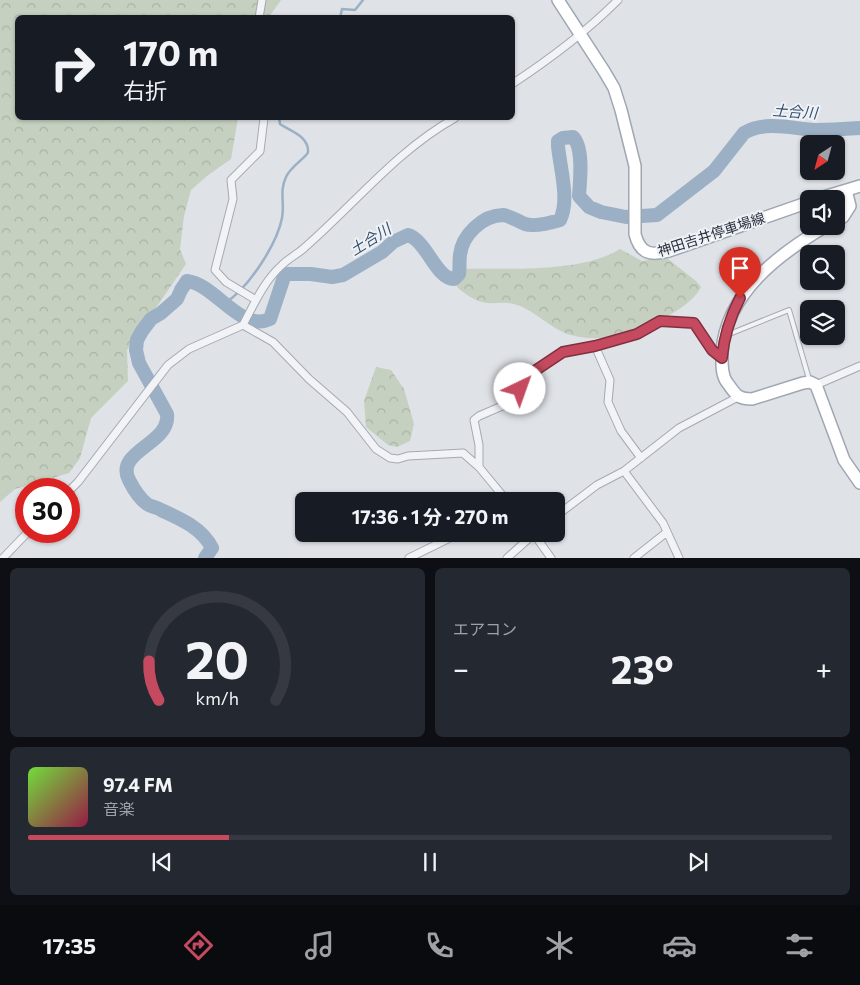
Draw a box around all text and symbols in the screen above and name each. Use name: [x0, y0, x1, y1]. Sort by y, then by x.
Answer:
text: 170 m: [123, 30, 218, 73]
icon: right: [40, 35, 105, 100]
text: 右折: [123, 77, 167, 104]
water label: 土合川: [772, 100, 820, 122]
north arrow: [800, 135, 845, 180]
map controls: [800, 135, 845, 345]
button: sound: [800, 190, 845, 235]
street label: 神田吉井停車場線: [655, 209, 767, 259]
water label: 土合川: [346, 218, 396, 259]
button: search: [800, 245, 845, 290]
pin: [719, 247, 761, 298]
icon: arrive: [726, 254, 754, 282]
button: layers: [800, 300, 845, 345]
position arrow: [493, 362, 545, 414]
speed limit sign: 30: [15, 478, 80, 543]
text: 17:36 · 1 分 · 270 m: [352, 505, 508, 528]
text: エアコン: [453, 619, 517, 638]
text: 20: [186, 626, 249, 690]
text: 23°: [611, 645, 674, 692]
text: −: [453, 651, 469, 685]
text: +: [816, 651, 832, 685]
text: km/h: [196, 687, 239, 709]
text: 97.4 FM: [103, 773, 173, 796]
text: 音楽: [103, 799, 135, 818]
icon: previous: [148, 848, 176, 876]
icon: pause: [416, 848, 444, 876]
icon: next: [684, 848, 712, 876]
icon: directions: [181, 928, 216, 963]
icon: music: [302, 928, 337, 963]
icon: phone: [422, 928, 457, 963]
icon: climate: [542, 928, 577, 963]
icon: car: [662, 928, 697, 963]
icon: filters: [782, 928, 817, 963]
text: 17:35: [43, 932, 96, 959]

